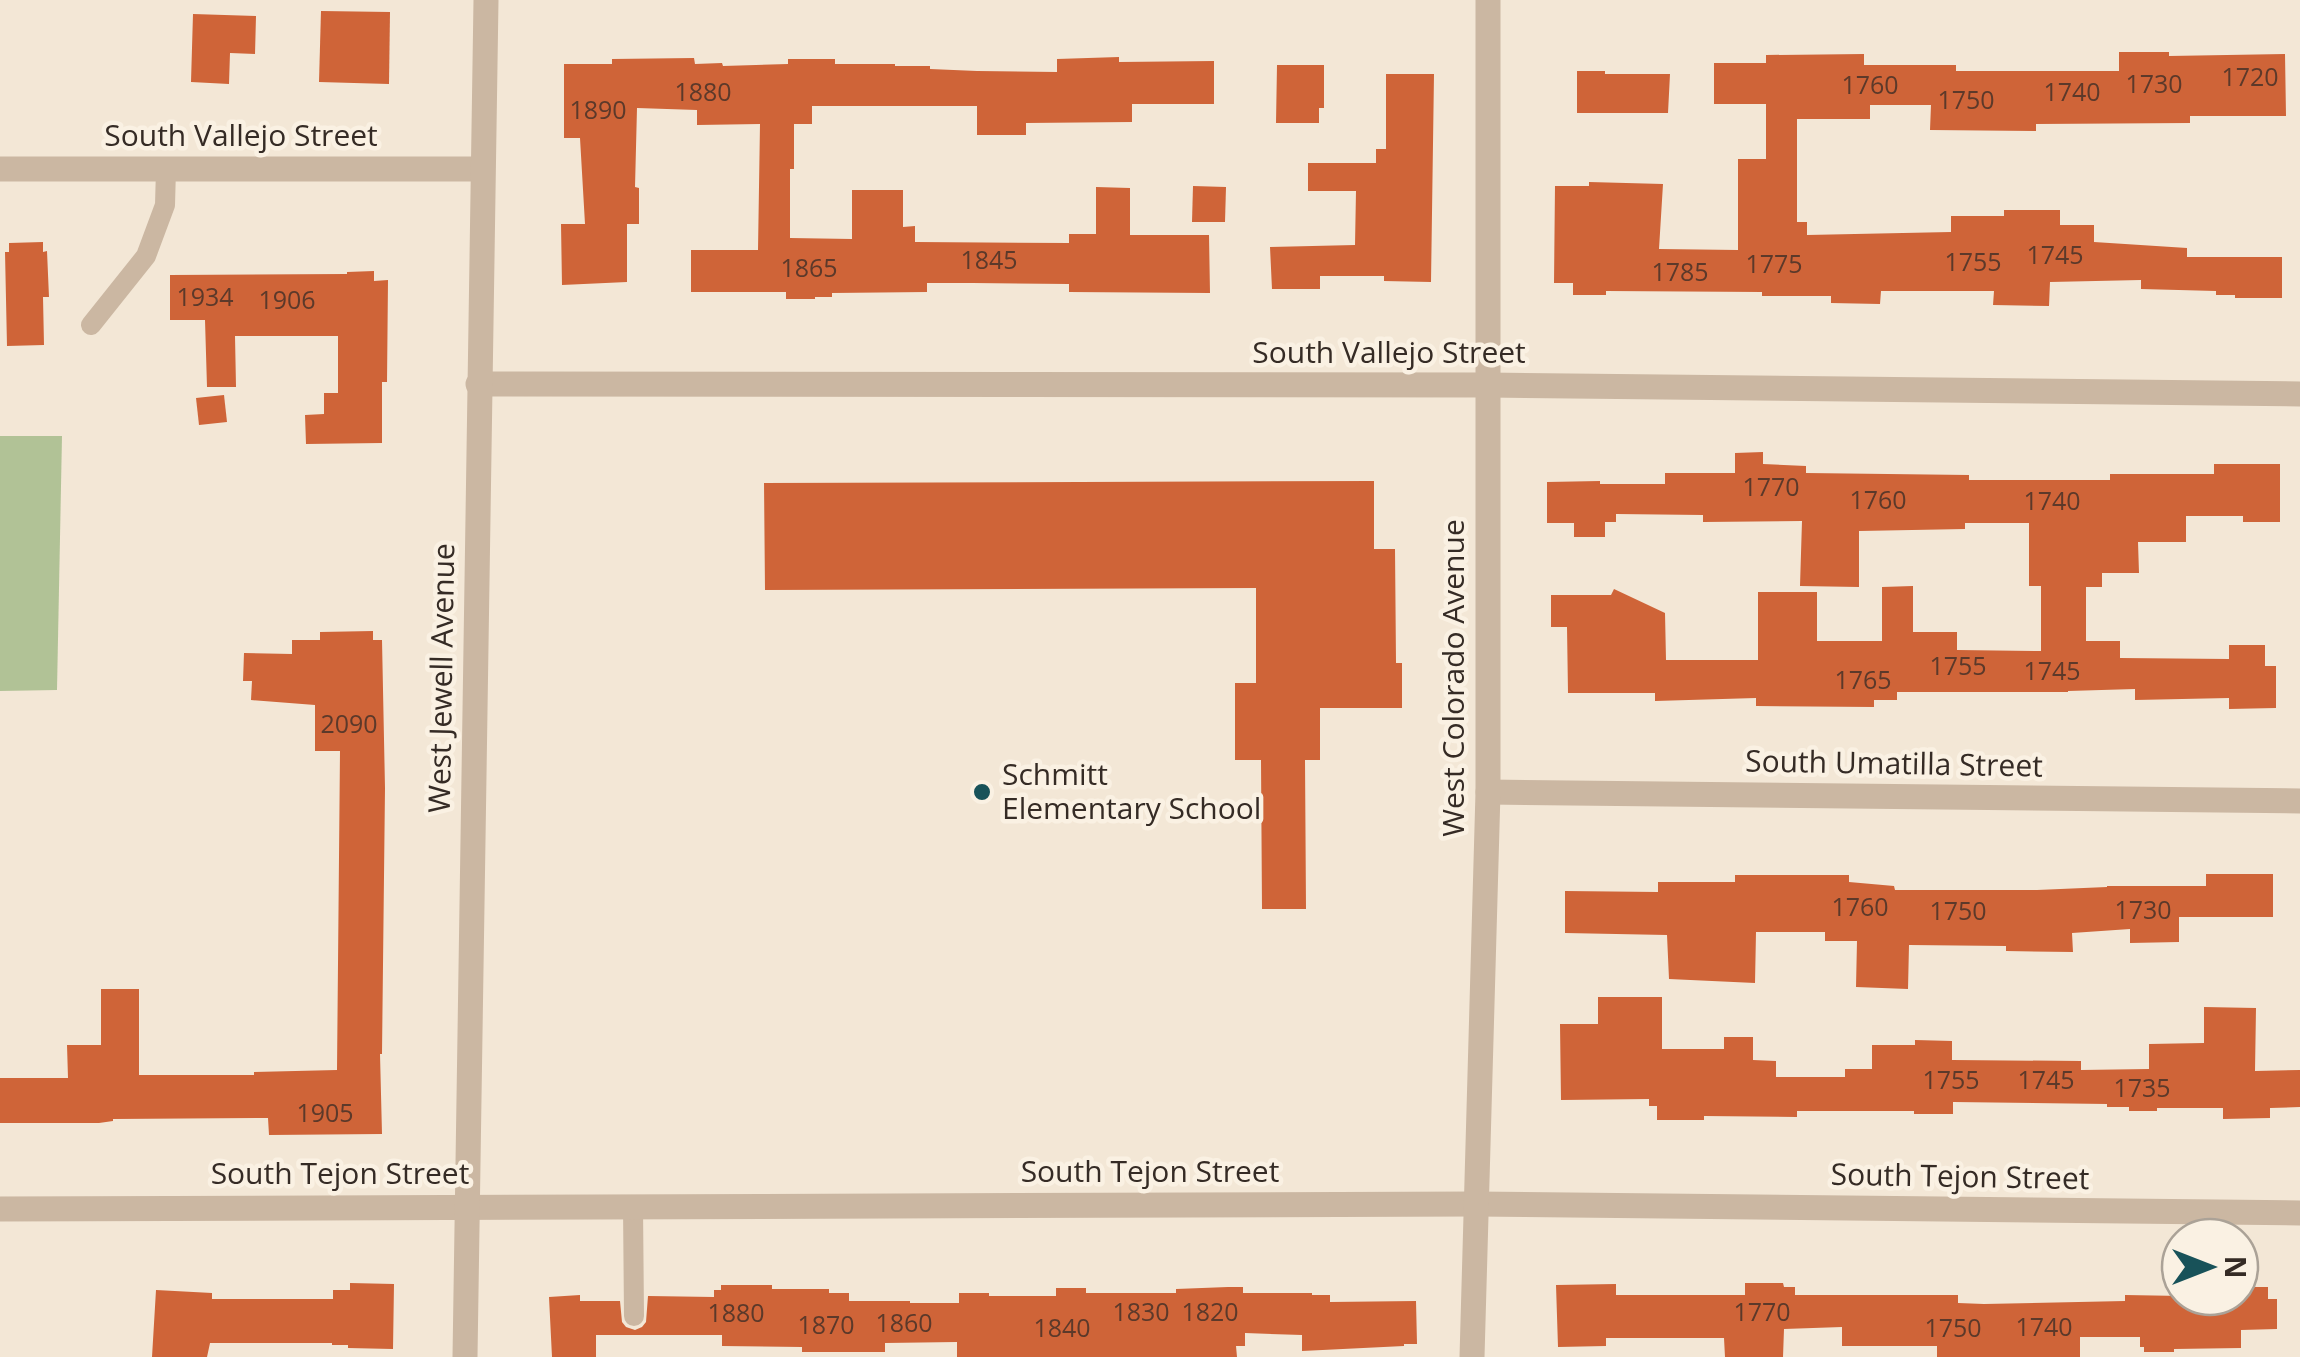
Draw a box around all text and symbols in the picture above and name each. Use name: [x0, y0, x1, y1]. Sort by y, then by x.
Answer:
house number: 1720: [2221, 59, 2279, 93]
house number: 1730: [2125, 66, 2183, 100]
house number: 1760: [1841, 67, 1899, 101]
house number: 1880: [674, 74, 732, 108]
house number: 1740: [2043, 74, 2101, 108]
house number: 1750: [1937, 82, 1995, 116]
house number: 1890: [569, 92, 627, 126]
street label: South Vallejo Street: [104, 114, 378, 155]
house number: 1745: [2026, 237, 2084, 271]
house number: 1845: [960, 242, 1018, 276]
house number: 1755: [1944, 244, 2002, 278]
house number: 1775: [1745, 246, 1803, 280]
house number: 1865: [780, 250, 838, 284]
house number: 1785: [1651, 254, 1709, 288]
house number: 1934: [176, 279, 234, 313]
house number: 1906: [258, 282, 316, 316]
street label: South Vallejo Street: [1252, 331, 1526, 372]
house number: 1770: [1742, 469, 1800, 503]
house number: 1760: [1849, 482, 1907, 516]
house number: 1740: [2023, 483, 2081, 517]
street label: West Colorado Avenue: [1432, 519, 1473, 837]
street label: West Jewell Avenue: [418, 543, 463, 813]
house number: 1755: [1929, 648, 1987, 682]
house number: 1745: [2023, 653, 2081, 687]
house number: 1765: [1834, 662, 1892, 696]
house number: 2090: [320, 706, 378, 740]
street label: South Umatilla Street: [1745, 739, 2043, 786]
place label: Schmitt Elementary School: [1002, 753, 1261, 828]
marker: Schmitt Elementary School: [971, 781, 993, 803]
house number: 1760: [1831, 889, 1889, 923]
house number: 1730: [2114, 892, 2172, 926]
house number: 1750: [1929, 893, 1987, 927]
house number: 1755: [1922, 1062, 1980, 1096]
house number: 1745: [2017, 1062, 2075, 1096]
house number: 1735: [2113, 1070, 2171, 1104]
house number: 1905: [296, 1095, 354, 1129]
street label: South Tejon Street: [1021, 1150, 1279, 1191]
street label: South Tejon Street: [211, 1152, 469, 1193]
street label: South Tejon Street: [1830, 1153, 2090, 1198]
north arrow: [2160, 1217, 2260, 1317]
text: N: [2217, 1256, 2255, 1278]
house number: 1830: [1112, 1294, 1170, 1328]
house number: 1820: [1181, 1294, 1239, 1328]
house number: 1770: [1733, 1294, 1791, 1328]
house number: 1880: [707, 1295, 765, 1329]
house number: 1860: [875, 1305, 933, 1339]
house number: 1870: [797, 1307, 855, 1341]
house number: 1740: [2015, 1309, 2073, 1343]
house number: 1840: [1033, 1310, 1091, 1344]
house number: 1750: [1924, 1310, 1982, 1344]

